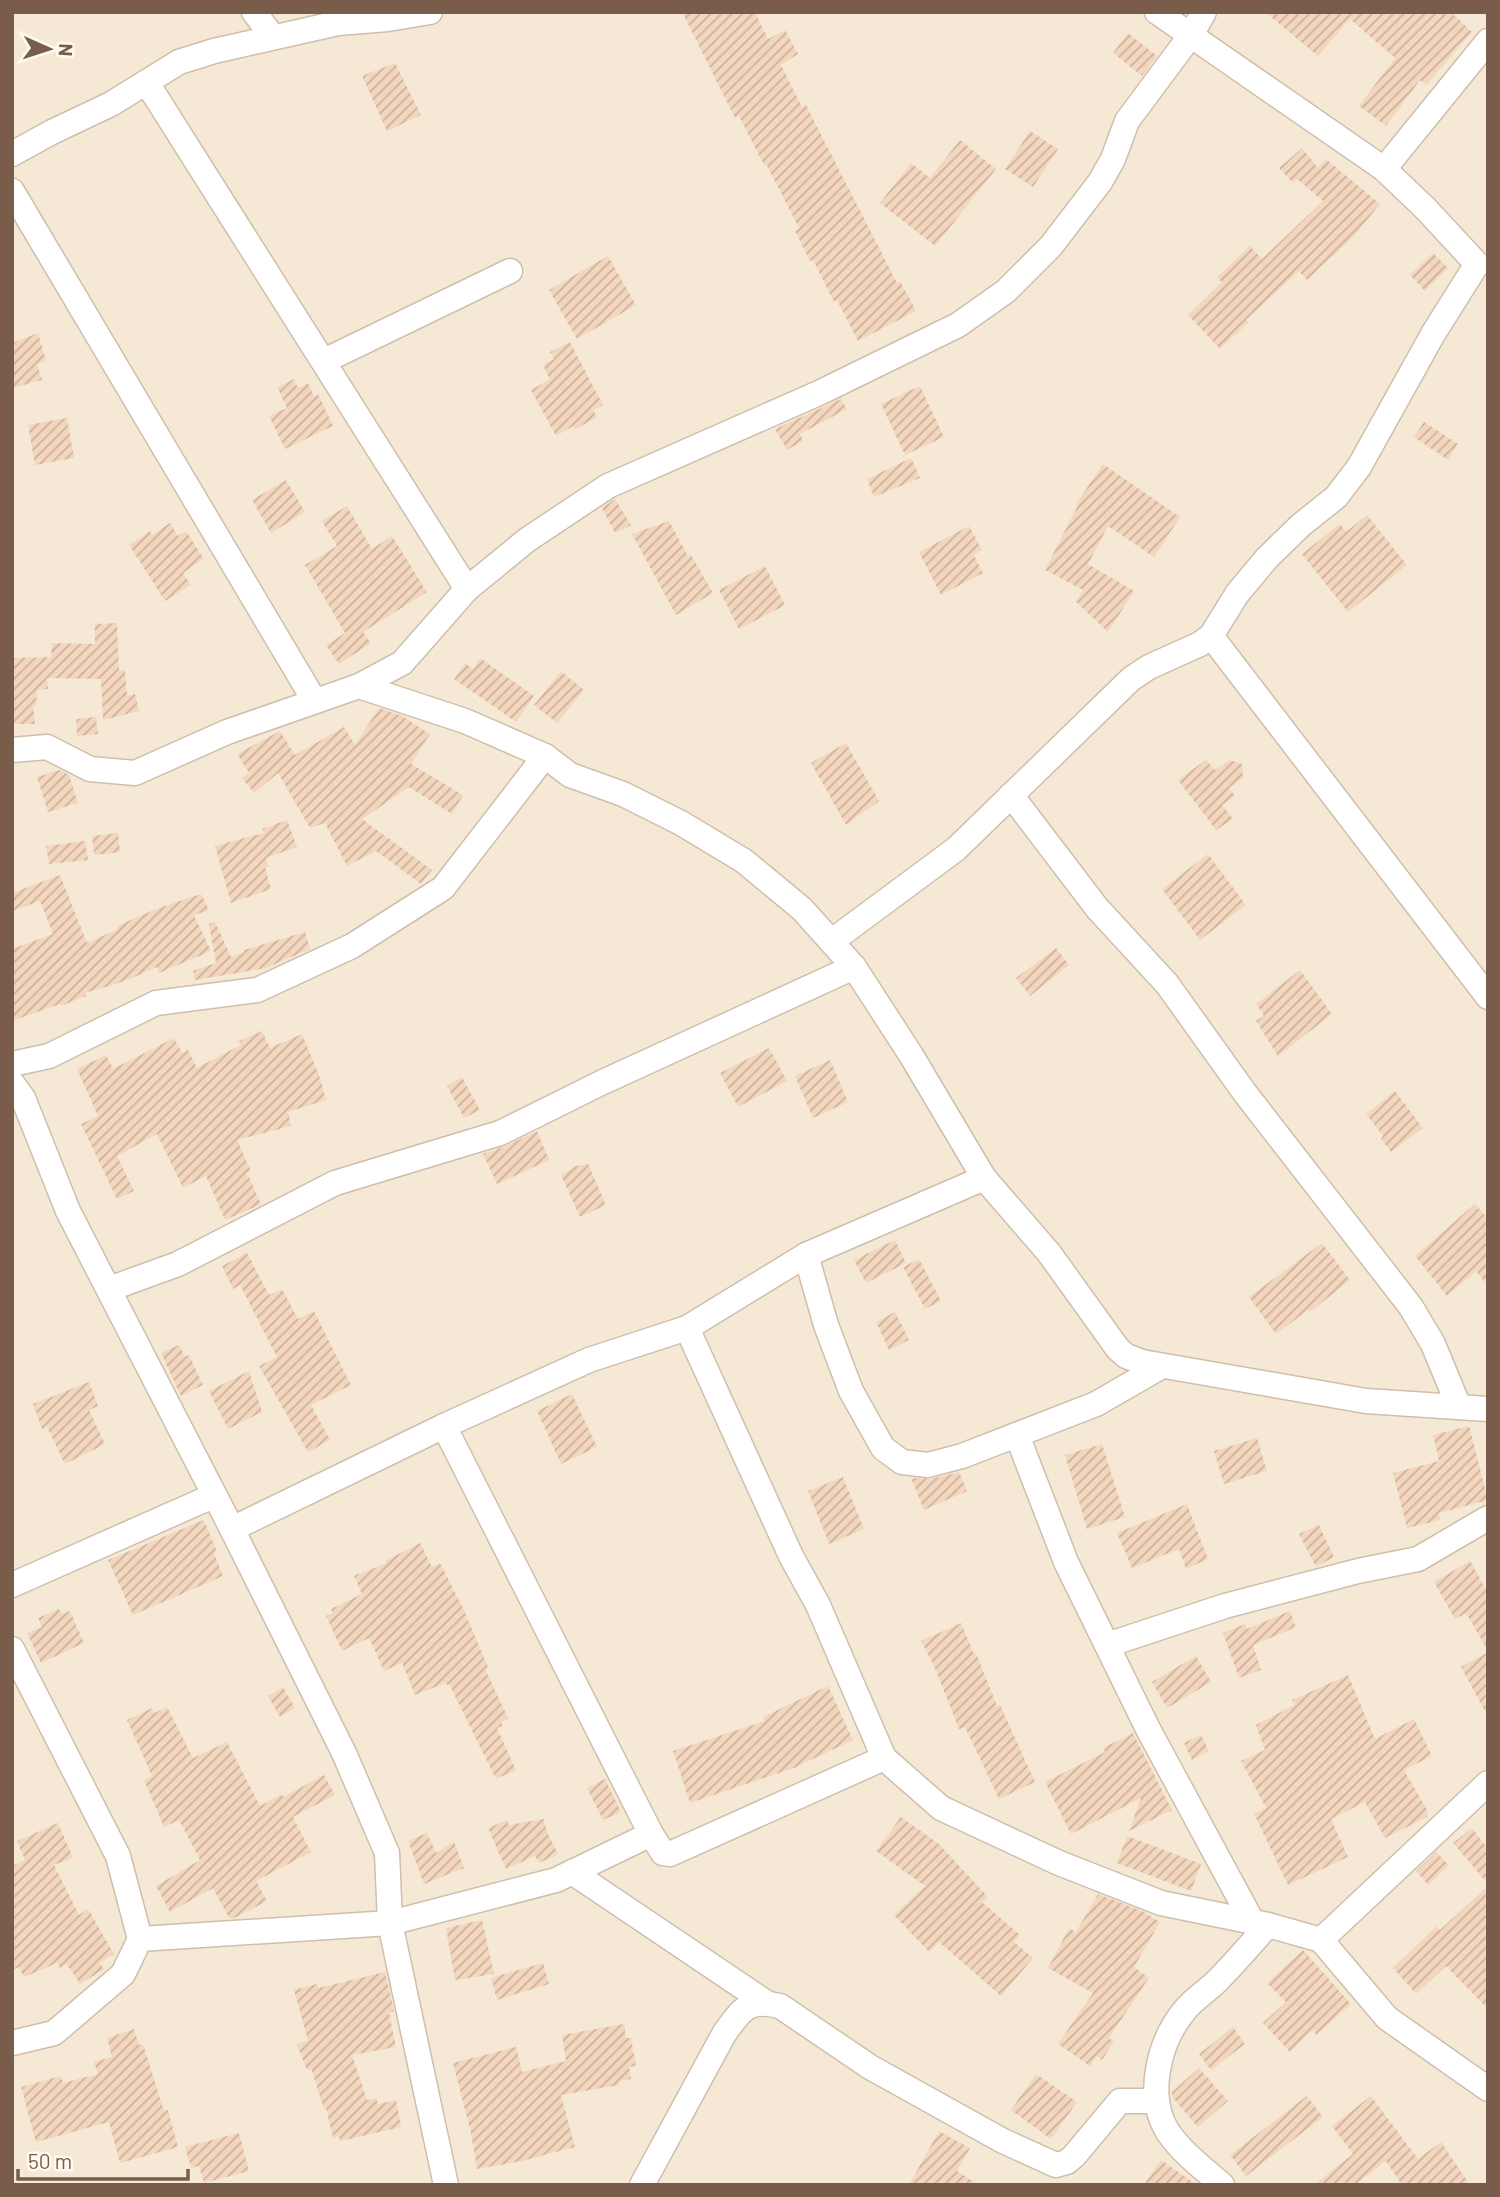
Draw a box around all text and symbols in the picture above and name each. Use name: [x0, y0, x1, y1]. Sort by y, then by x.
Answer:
north arrow: [14, 14, 84, 84]
text: N: [55, 43, 78, 57]
scale bar: [18, 2138, 187, 2182]
text: 50 m: [28, 2148, 72, 2173]

